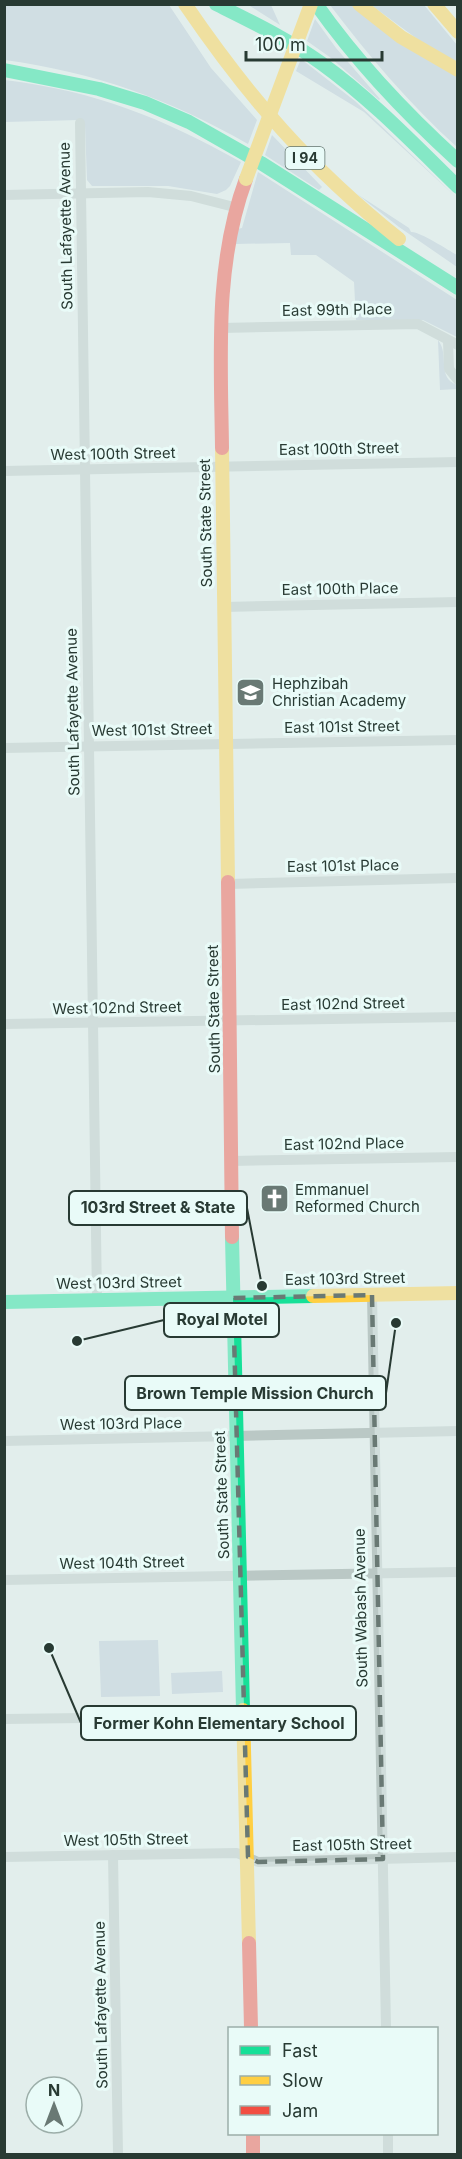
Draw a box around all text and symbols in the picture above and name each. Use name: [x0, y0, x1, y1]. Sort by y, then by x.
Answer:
scale bar: [246, 24, 382, 62]
text: 100 m: [255, 34, 306, 55]
street label: South Lafayette Avenue: [55, 142, 76, 310]
road number: I 94: [286, 147, 324, 169]
street label: East 99th Place: [282, 299, 392, 320]
street label: East 100th Street: [279, 438, 399, 459]
street label: West 100th Street: [50, 443, 176, 464]
street label: South State Street: [195, 458, 216, 587]
street label: East 100th Place: [281, 578, 398, 599]
street label: South Lafayette Avenue: [62, 628, 83, 796]
place label: Hephzibah Christian Academy: [272, 674, 407, 710]
school or university icon: Hephzibah Christian Academy: [235, 677, 267, 709]
street label: East 101st Street: [284, 716, 400, 737]
street label: West 101st Street: [91, 719, 213, 740]
street label: East 101st Place: [287, 855, 399, 876]
street label: South State Street: [203, 944, 224, 1073]
street label: East 102nd Street: [281, 993, 405, 1014]
street label: West 102nd Street: [52, 997, 182, 1018]
street label: East 102nd Place: [284, 1133, 404, 1154]
place label: Emmanuel Reformed Church: [295, 1180, 420, 1216]
church icon: Emmanuel Reformed Church: [258, 1183, 290, 1215]
callout: 103rd Street & State: [69, 1191, 247, 1225]
text: 103rd Street & State: [81, 1197, 235, 1217]
street label: East 103rd Street: [285, 1268, 405, 1289]
street label: West 103rd Street: [56, 1272, 182, 1293]
callout: Royal Motel: [164, 1303, 279, 1337]
text: Royal Motel: [176, 1309, 268, 1329]
callout: Brown Temple Mission Church: [125, 1376, 386, 1410]
text: Brown Temple Mission Church: [136, 1383, 374, 1403]
street label: West 103rd Place: [60, 1413, 182, 1434]
street label: South State Street: [210, 1430, 233, 1560]
street label: South Wabash Avenue: [350, 1528, 371, 1688]
street label: West 104th Street: [59, 1552, 185, 1573]
callout: Former Kohn Elementary School: [81, 1706, 356, 1740]
text: Former Kohn Elementary School: [93, 1713, 345, 1733]
street label: West 105th Street: [63, 1829, 189, 1850]
street label: East 105th Street: [292, 1834, 412, 1855]
street label: South Lafayette Avenue: [90, 1921, 111, 2089]
legend: [228, 2027, 438, 2135]
text: Fast: [282, 2040, 318, 2061]
text: Slow: [282, 2070, 323, 2091]
north arrow: [24, 2075, 84, 2135]
text: N: [48, 2080, 60, 2100]
text: Jam: [282, 2100, 318, 2121]

